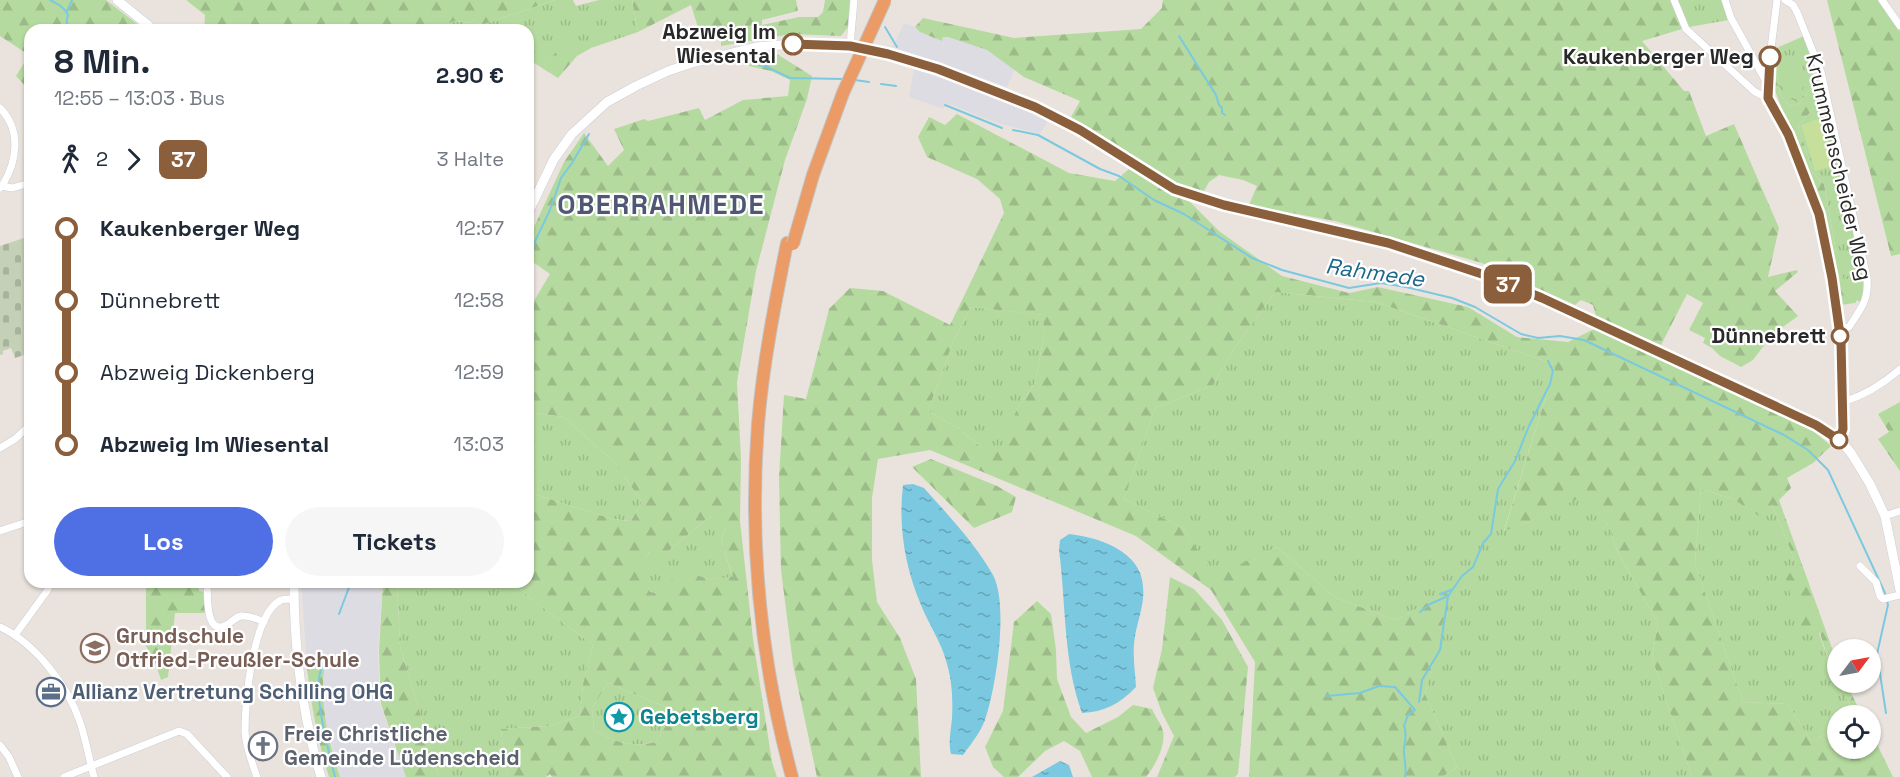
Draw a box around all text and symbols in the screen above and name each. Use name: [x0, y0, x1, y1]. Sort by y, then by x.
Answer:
place label: Abzweig Im Wiesental: [662, 18, 776, 69]
marker: Abzweig Im Wiesental: [782, 33, 804, 55]
text: 8 Min.: [54, 41, 150, 83]
place label: Kaukenberger Weg: [1563, 43, 1754, 70]
marker: Kaukenberger Weg: [1759, 46, 1781, 68]
street label: Krummenscheider Weg: [1800, 51, 1879, 283]
text: 2.90 €: [436, 61, 504, 89]
text: 12:55 – 13:03 · Bus: [54, 85, 225, 111]
icon: walk: [54, 143, 87, 176]
icon: forward: [117, 143, 150, 176]
text: 2: [96, 146, 108, 172]
text: 37: [171, 146, 195, 173]
text: 3 Halte: [437, 146, 504, 172]
district label: OBERRAHMEDE: [557, 187, 765, 222]
text: Kaukenberger Weg: [100, 214, 300, 242]
text: 12:57: [456, 215, 504, 241]
water label: Rahmede: [1324, 251, 1427, 293]
line badge: 37: [1481, 264, 1535, 304]
text: 37: [1496, 271, 1520, 298]
text: Dünnebrett: [100, 286, 220, 314]
text: 12:58: [454, 287, 504, 313]
place label: Dünnebrett: [1711, 322, 1826, 349]
marker: Dünnebrett: [1831, 327, 1849, 345]
text: Abzweig Dickenberg: [100, 358, 315, 386]
text: 12:59: [454, 359, 504, 385]
text: Abzweig Im Wiesental: [100, 430, 329, 458]
text: 13:03: [454, 431, 504, 457]
unlabelled marker: [1830, 431, 1848, 449]
button: Los: [54, 507, 273, 576]
button: Tickets: [285, 507, 504, 576]
place label: Grundschule Otfried-Preußler-Schule: [116, 622, 360, 673]
school or university icon: Grundschule Otfried-Preußler-Schule: [79, 632, 111, 664]
north arrow: [1827, 639, 1881, 693]
map controls: [1827, 639, 1881, 759]
office icon: Allianz Vertretung Schilling OHG: [35, 676, 67, 708]
place label: Allianz Vertretung Schilling OHG: [72, 678, 393, 705]
place icon: Gebetsberg: [603, 701, 635, 733]
place label: Gebetsberg: [640, 703, 759, 730]
button: locate: [1827, 705, 1881, 759]
place label: Freie Christliche Gemeinde Lüdenscheid: [284, 720, 520, 771]
church icon: Freie Christliche Gemeinde Lüdenscheid: [247, 730, 279, 762]

